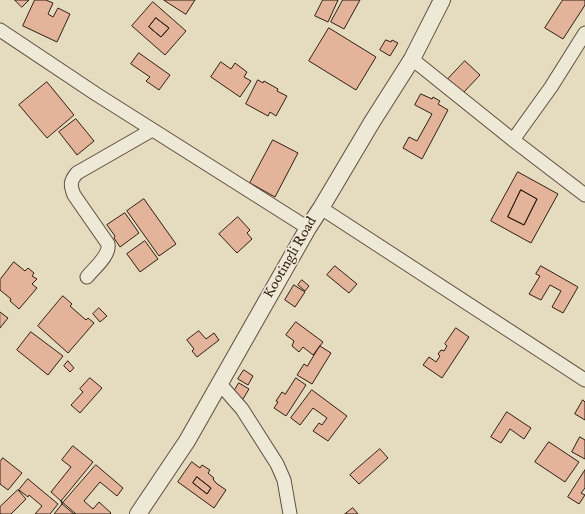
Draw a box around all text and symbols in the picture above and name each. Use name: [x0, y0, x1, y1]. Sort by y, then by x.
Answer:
street label: Kootingli Road: [261, 214, 321, 302]

